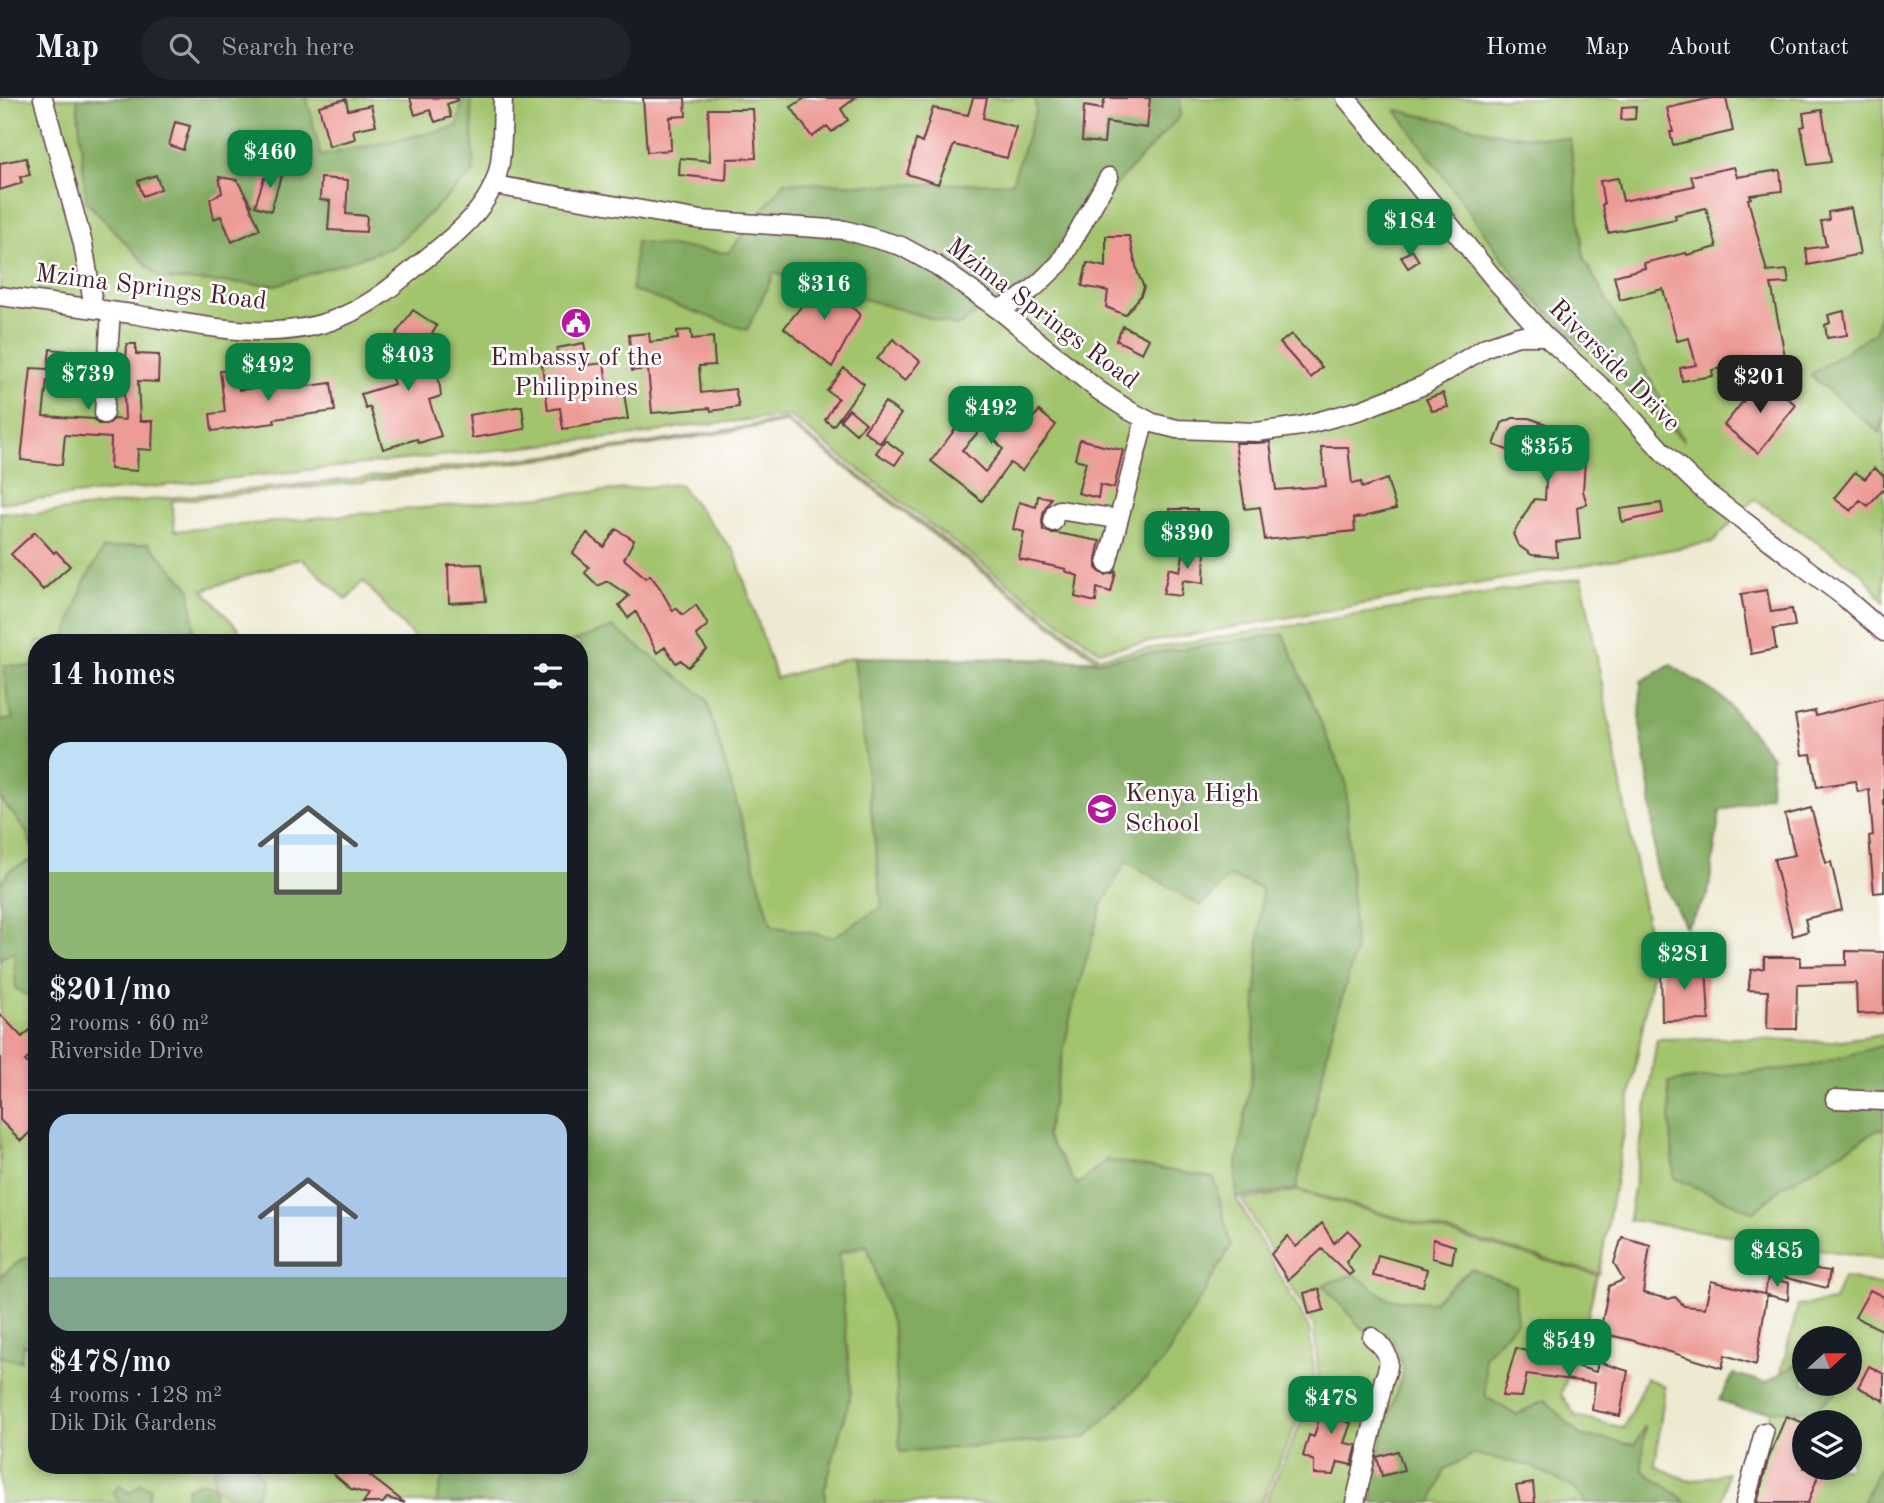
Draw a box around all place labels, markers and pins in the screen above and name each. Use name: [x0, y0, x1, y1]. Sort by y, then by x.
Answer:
pin: $460: [229, 130, 311, 190]
pin: $184: [1369, 200, 1451, 259]
pin: $316: [783, 262, 865, 322]
public building icon: Embassy of the Philippines: [559, 306, 593, 340]
pin: $403: [367, 334, 449, 393]
pin: $492: [227, 344, 309, 403]
place label: Embassy of the Philippines: [490, 345, 662, 401]
pin: $739: [47, 352, 129, 412]
pin: $201: [1719, 356, 1801, 415]
pin: $492: [950, 386, 1032, 446]
pin: $355: [1506, 426, 1588, 485]
pin: $390: [1146, 512, 1228, 571]
place label: Kenya High School: [1125, 781, 1259, 837]
school or university icon: Kenya High School: [1085, 792, 1119, 826]
pin: $281: [1643, 932, 1725, 992]
pin: $485: [1736, 1230, 1818, 1289]
pin: $549: [1528, 1320, 1610, 1379]
pin: $478: [1290, 1376, 1372, 1436]

